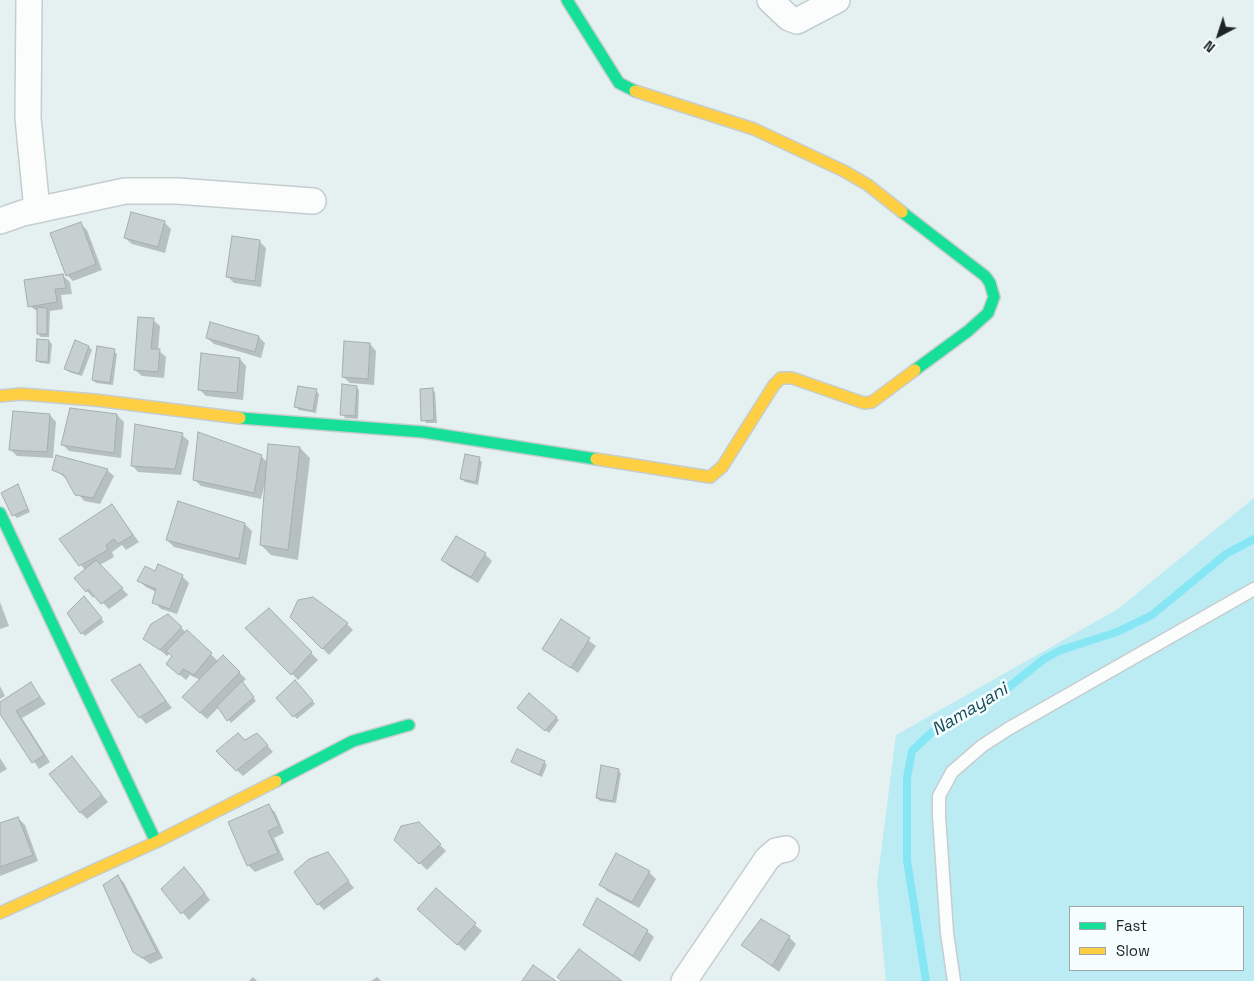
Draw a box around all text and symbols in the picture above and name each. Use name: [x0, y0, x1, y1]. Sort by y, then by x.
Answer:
north arrow: [1194, 10, 1244, 60]
text: N: [1200, 37, 1219, 56]
water label: Namayani: [928, 679, 1012, 741]
legend: [1069, 906, 1244, 971]
text: Fast: [1116, 916, 1147, 935]
text: Slow: [1116, 941, 1150, 960]

